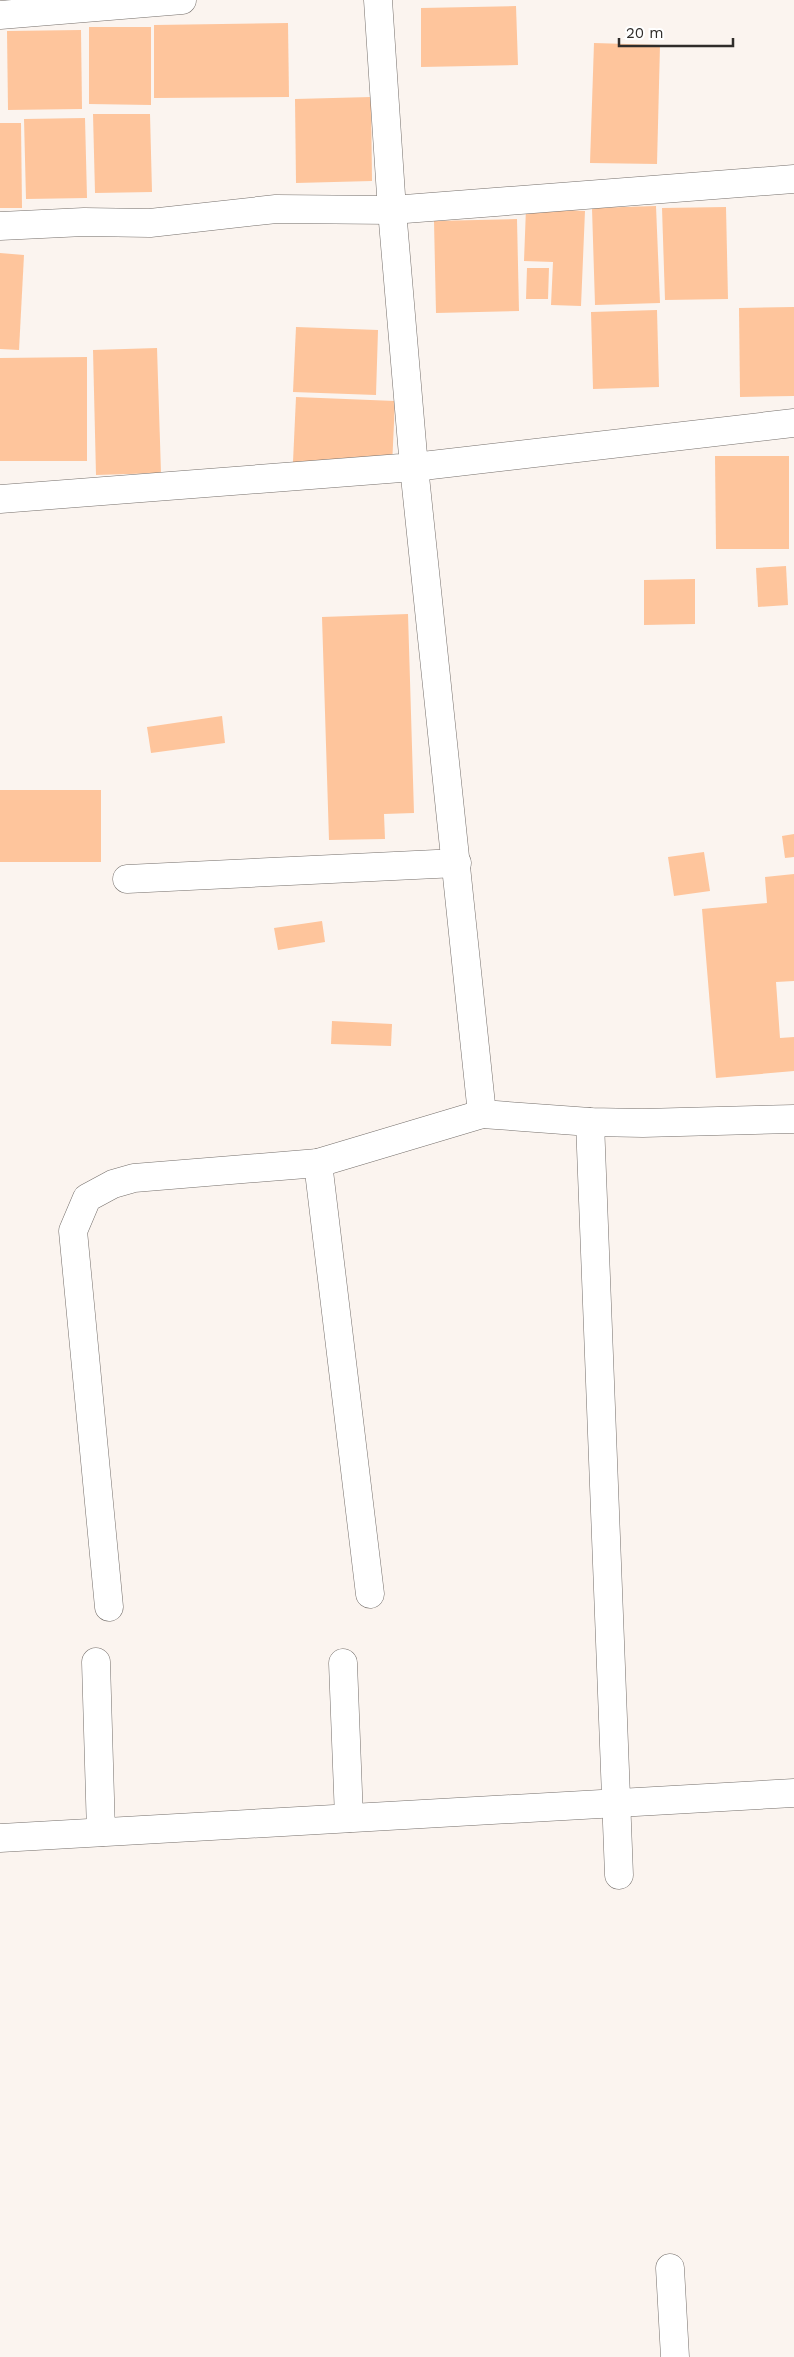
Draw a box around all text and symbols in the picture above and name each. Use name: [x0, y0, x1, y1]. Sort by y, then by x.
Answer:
scale bar: [619, 15, 733, 47]
text: 20 m: [626, 24, 664, 42]

